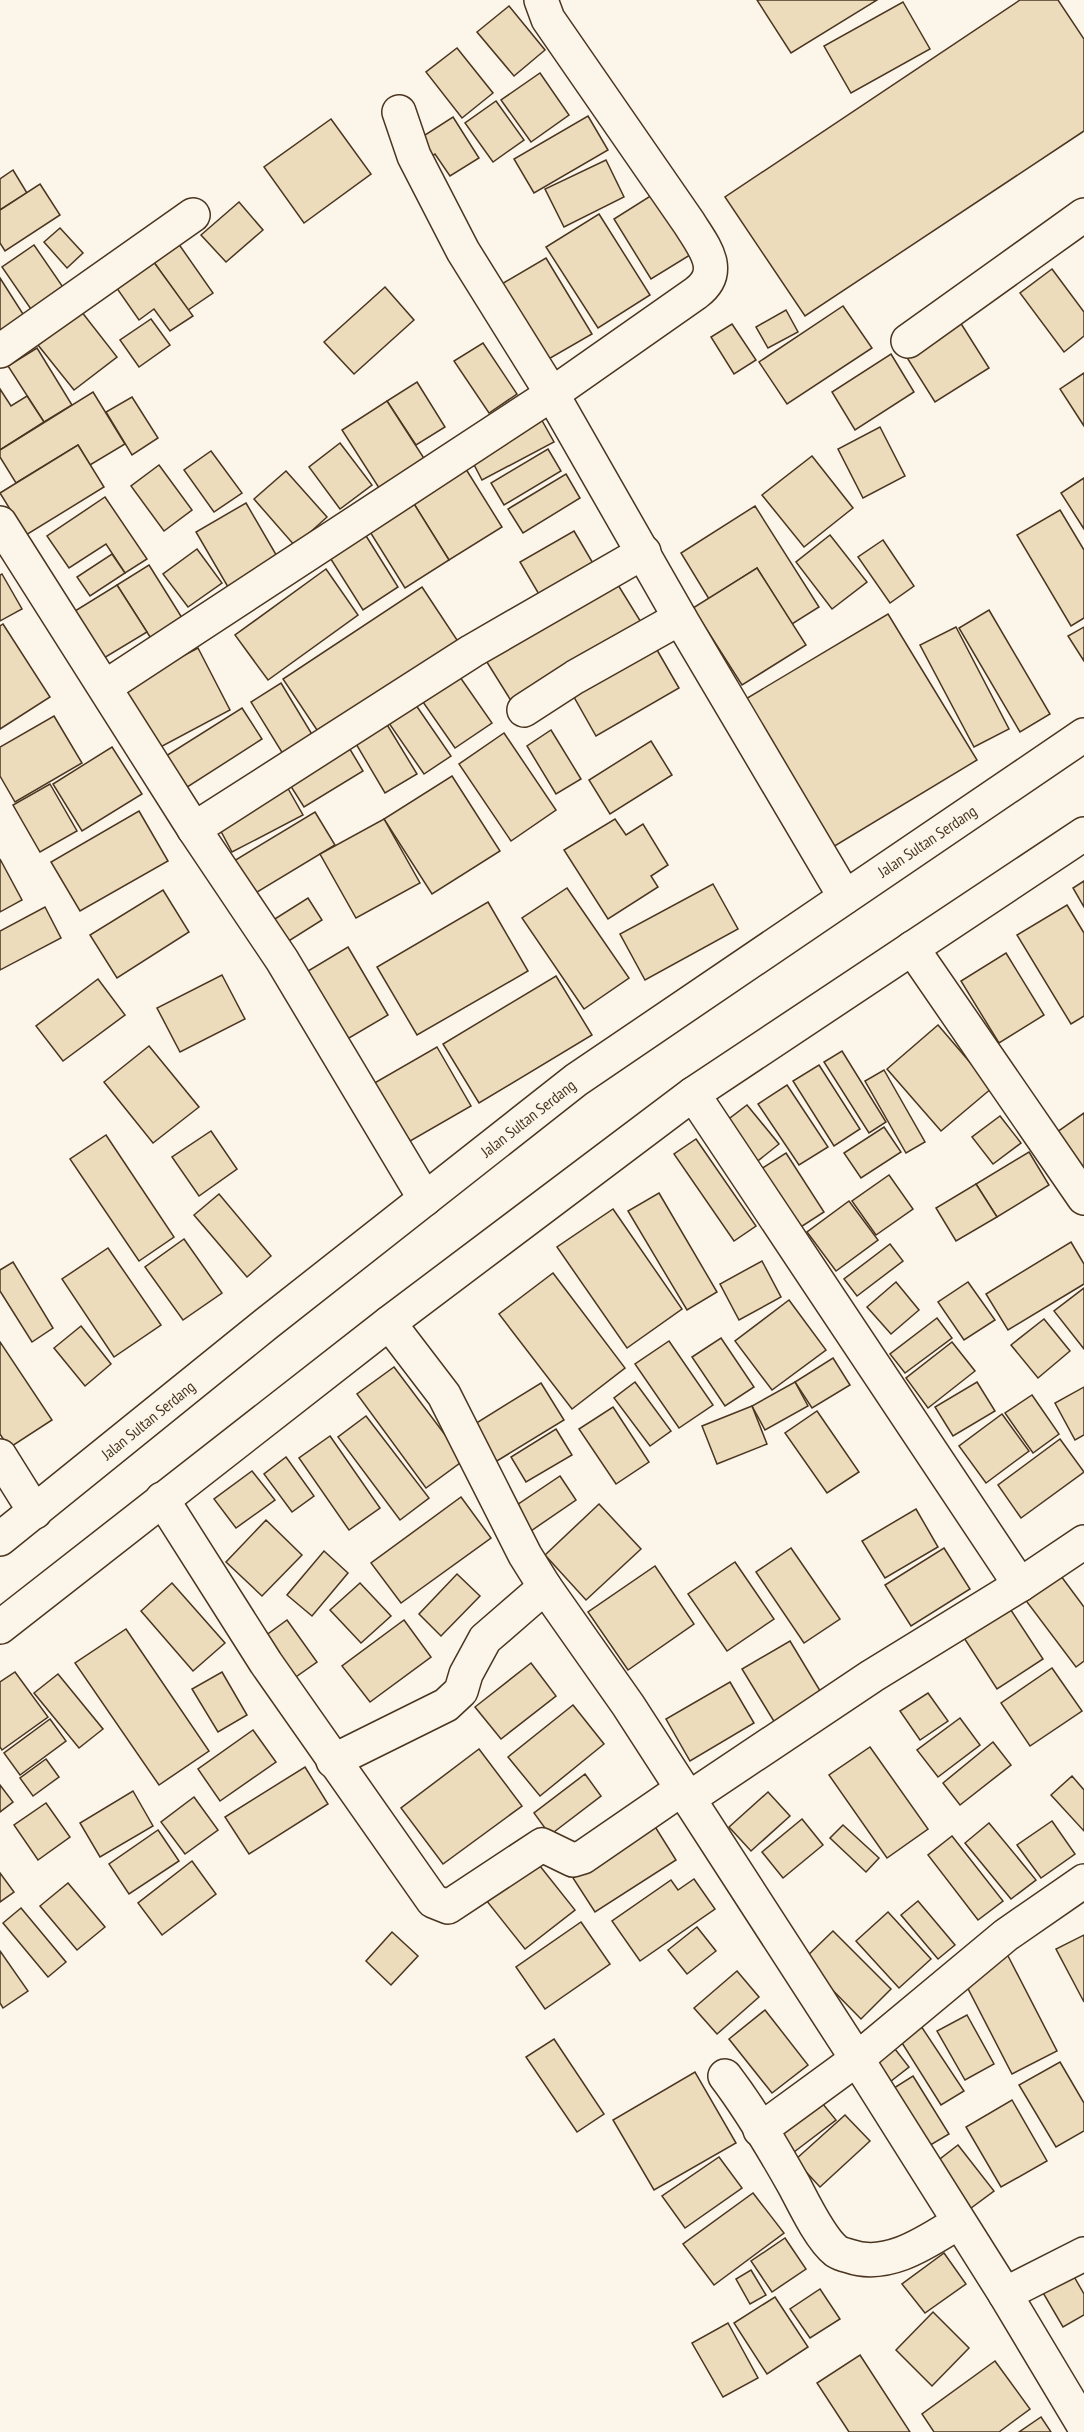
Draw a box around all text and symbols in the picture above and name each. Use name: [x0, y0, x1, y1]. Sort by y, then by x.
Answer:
street label: Jalan Sultan Serdang: [873, 801, 980, 882]
street label: Jalan Sultan Serdang: [476, 1075, 579, 1162]
street label: Jalan Sultan Serdang: [96, 1376, 199, 1464]

